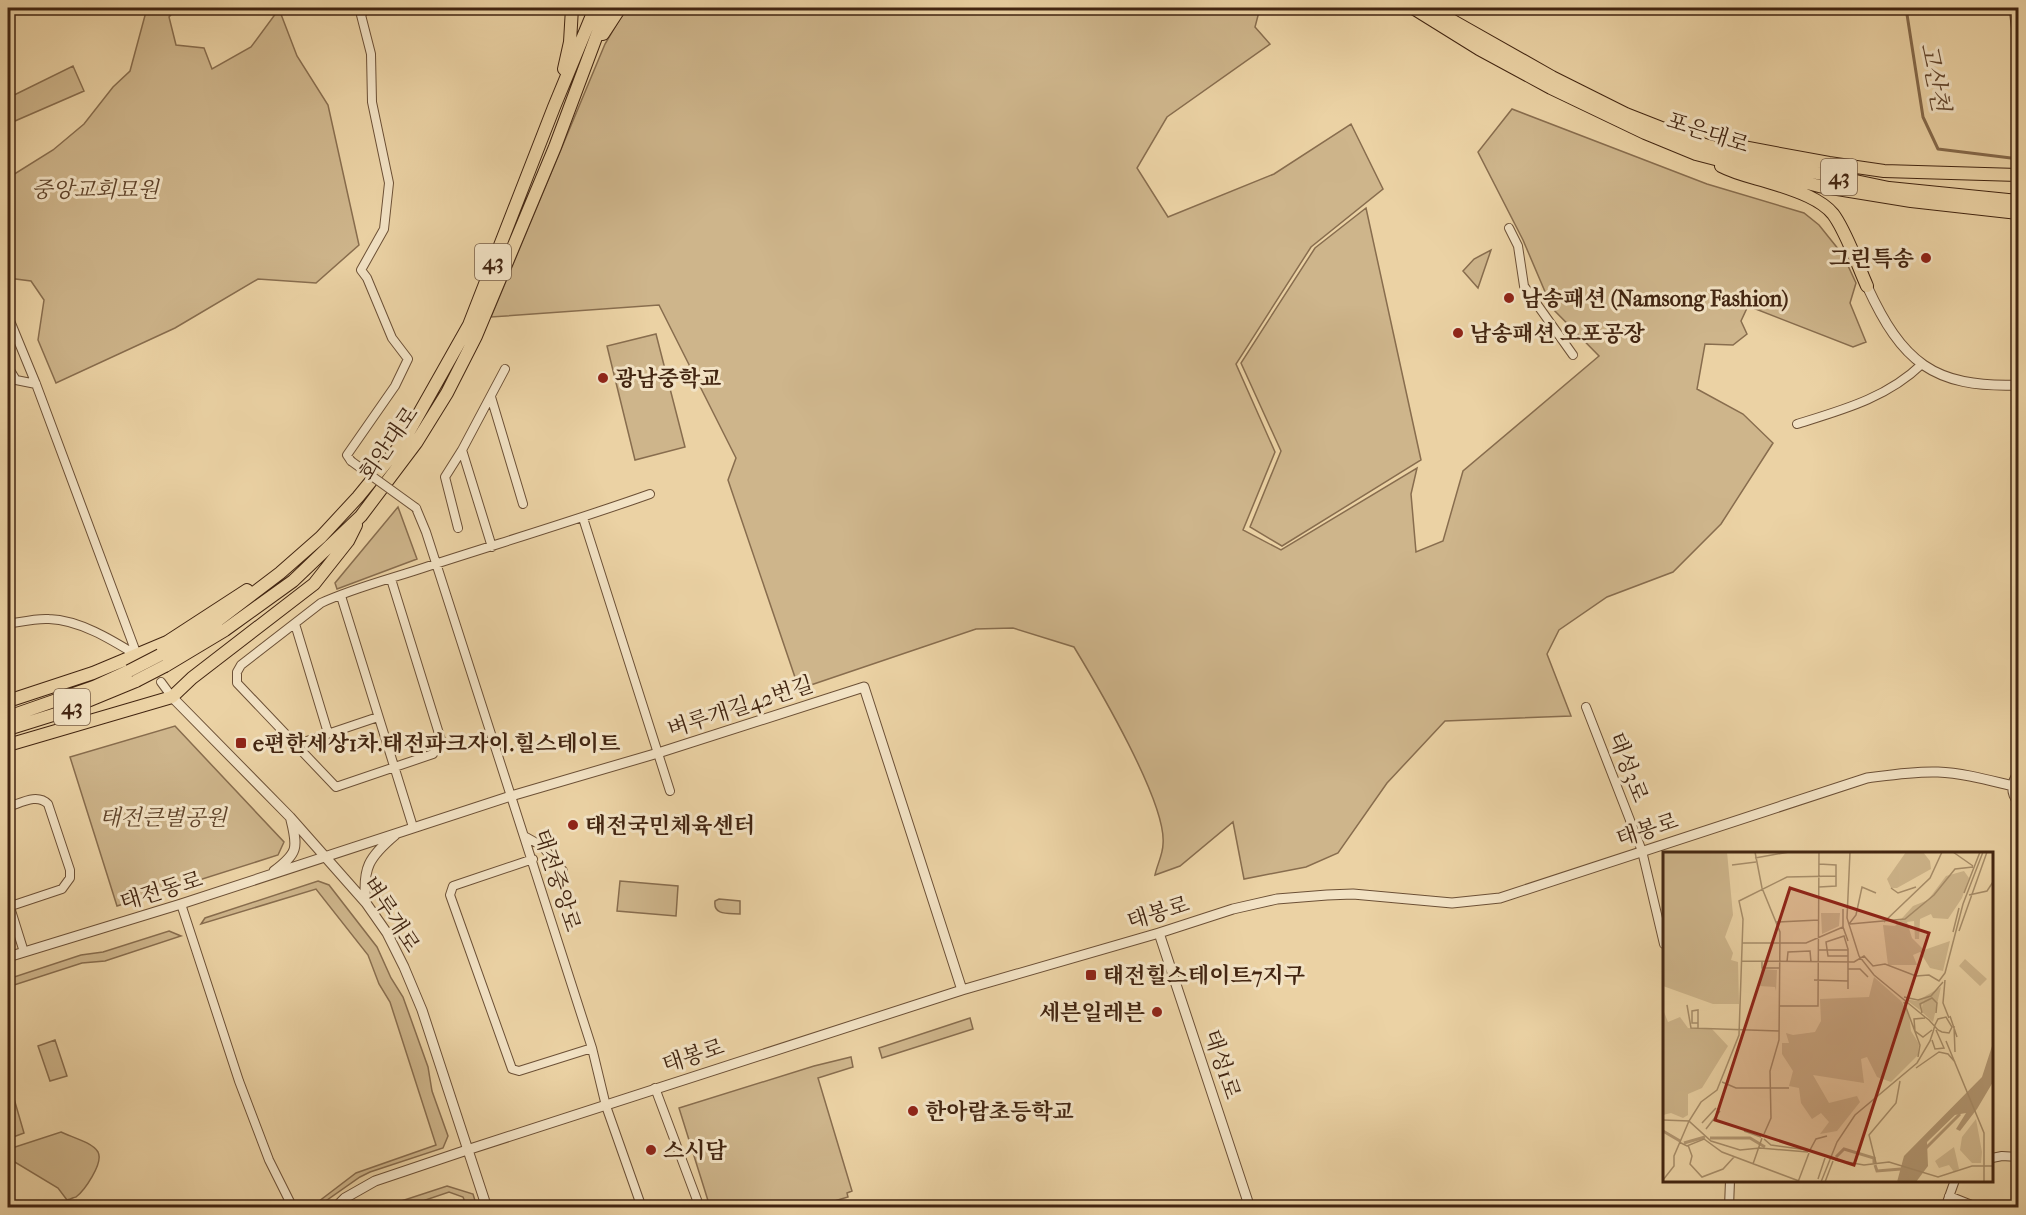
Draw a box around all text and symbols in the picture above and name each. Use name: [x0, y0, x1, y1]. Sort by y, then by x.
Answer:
water label: 고산천: [1915, 40, 1956, 116]
street label: 포은대로: [1663, 107, 1752, 158]
road number: 43: [1821, 159, 1857, 195]
park label: 중앙교회묘원: [31, 177, 161, 203]
road number: 43: [475, 244, 511, 280]
place label: 그린특송: [1829, 246, 1914, 272]
marker: 그린특송: [1919, 251, 1933, 265]
place label: 남송패션 (Namsong Fashion): [1521, 286, 1788, 312]
marker: 남송패션 (Namsong Fashion): [1502, 291, 1516, 305]
place label: 남송패션 오포공장: [1470, 321, 1645, 347]
marker: 남송패션 오포공장: [1451, 326, 1465, 340]
place label: 광남중학교: [615, 366, 721, 392]
marker: 광남중학교: [596, 371, 610, 385]
street label: 회안대로: [354, 401, 424, 486]
street label: 벼루개길42번길: [664, 671, 817, 743]
road number: 43: [54, 689, 90, 725]
street label: 태성3로: [1603, 729, 1653, 806]
place label: e편한세상1차.태전파크자이.힐스테이트: [253, 731, 621, 757]
marker: e편한세상1차.태전파크자이.힐스테이트: [234, 736, 248, 750]
park label: 태전큰별공원: [99, 805, 229, 831]
street label: 태봉로: [1613, 808, 1682, 852]
place label: 태전국민체육센터: [585, 813, 755, 839]
marker: 태전국민체육센터: [566, 818, 580, 832]
street label: 태전중앙로: [528, 826, 586, 935]
inset map: [1663, 852, 1993, 1182]
street label: 태전동로: [117, 866, 206, 916]
street label: 벼루개로: [357, 872, 425, 957]
street label: 태봉로: [1124, 891, 1193, 935]
place label: 태전힐스테이트7지구: [1103, 963, 1305, 989]
marker: 태전힐스테이트7지구: [1084, 968, 1098, 982]
place label: 세븐일레븐: [1039, 1000, 1145, 1026]
marker: 세븐일레븐: [1150, 1005, 1164, 1019]
street label: 태성1로: [1199, 1026, 1245, 1102]
street label: 태봉로: [659, 1034, 728, 1078]
place label: 한아람초등학교: [925, 1099, 1074, 1125]
marker: 한아람초등학교: [906, 1104, 920, 1118]
place label: 스시담: [663, 1138, 728, 1164]
marker: 스시담: [644, 1143, 658, 1157]

